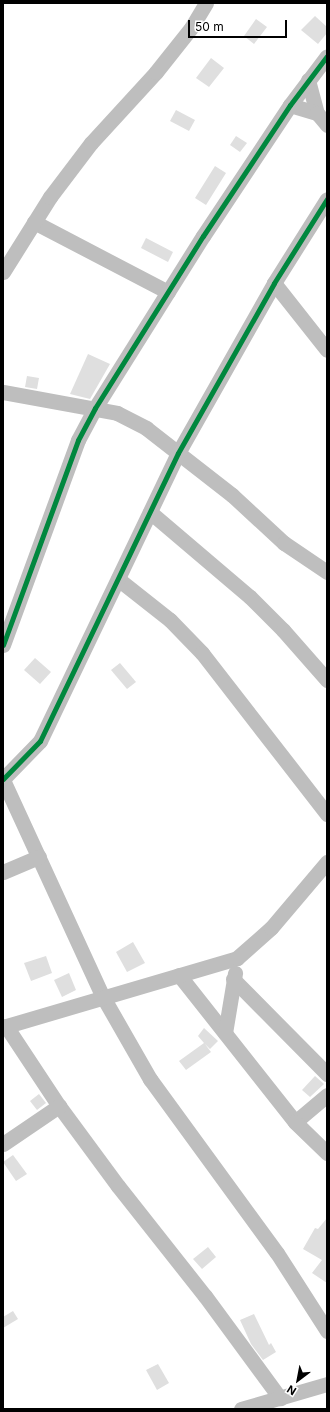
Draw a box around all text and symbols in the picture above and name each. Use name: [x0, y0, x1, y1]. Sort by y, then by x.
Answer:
scale bar: [190, 12, 289, 38]
text: 50 m: [195, 19, 224, 34]
north arrow: [278, 1360, 318, 1400]
text: N: [284, 1382, 299, 1398]

